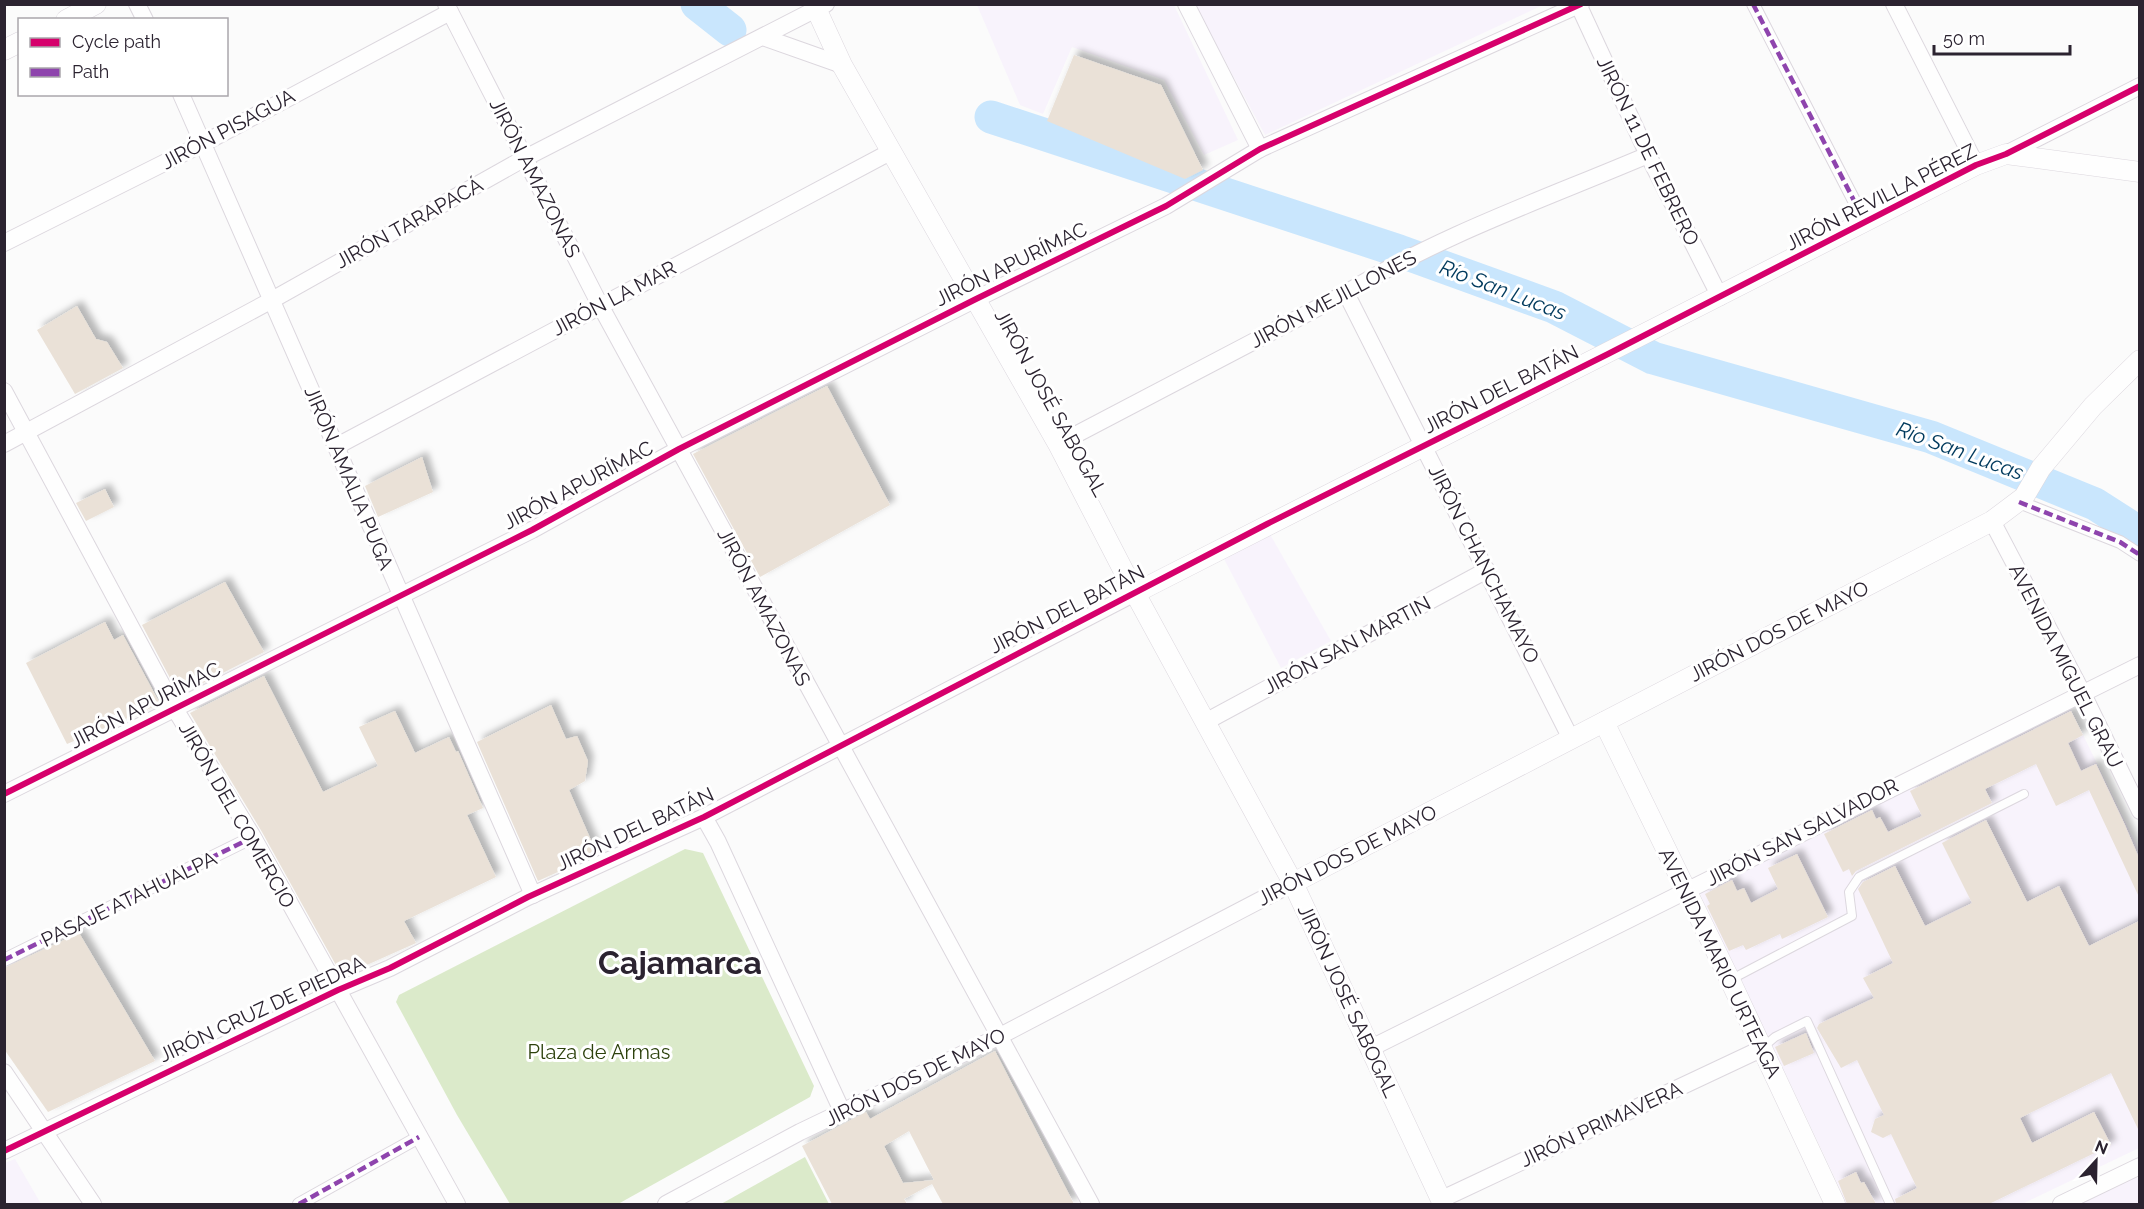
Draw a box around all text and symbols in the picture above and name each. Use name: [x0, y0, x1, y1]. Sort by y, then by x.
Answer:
legend: [18, 18, 228, 96]
scale bar: [1934, 18, 2070, 56]
text: 50 m: [1943, 28, 1985, 49]
text: Cycle path: [72, 31, 161, 52]
street label: JIRÓN 11 DE FEBRERO: [1592, 52, 1704, 250]
text: Path: [72, 61, 109, 82]
street label: JIRÓN PISAGUA: [157, 83, 299, 174]
street label: JIRÓN AMAZONAS: [485, 94, 585, 262]
street label: JIRÓN REVILLA PÉREZ: [1782, 138, 1980, 256]
street label: JIRÓN TARAPACÁ: [331, 172, 487, 273]
street label: JIRÓN APURÍMAC: [931, 217, 1091, 311]
street label: JIRÓN MEJILLONES: [1246, 245, 1420, 353]
water label: Río San Lucas: [1436, 254, 1570, 325]
street label: JIRÓN LA MAR: [548, 255, 680, 341]
street label: JIRÓN JOSÉ SABOGAL: [990, 305, 1113, 501]
street label: JIRÓN DEL BATÁN: [1419, 340, 1583, 438]
street label: JIRÓN AMALIA PUGA: [299, 383, 399, 574]
water label: Río San Lucas: [1893, 416, 2027, 485]
street label: JIRÓN APURÍMAC: [499, 435, 657, 535]
street label: JIRÓN CHANCHAMAYO: [1424, 461, 1544, 667]
street label: JIRÓN AMAZONAS: [712, 524, 816, 690]
street label: JIRÓN DEL BATÁN: [985, 560, 1149, 658]
street label: AVENIDA MIGUEL GRAU: [2004, 560, 2128, 772]
street label: JIRÓN DOS DE MAYO: [1685, 575, 1873, 687]
street label: JIRÓN SAN MARTIN: [1259, 591, 1435, 699]
street label: JIRÓN APURÍMAC: [66, 657, 225, 753]
street label: JIRÓN DEL COMERCIO: [174, 718, 300, 912]
street label: JIRÓN SAN SALVADOR: [1702, 773, 1902, 891]
street label: JIRÓN DEL BATÁN: [553, 782, 717, 876]
street label: JIRÓN DOS DE MAYO: [1253, 799, 1441, 911]
street label: AVENIDA MARIO URTEAGA: [1654, 844, 1786, 1082]
street label: PASAJE ATAHUALPA: [37, 846, 221, 952]
street label: JIRÓN JOSÉ SABOGAL: [1293, 901, 1403, 1102]
district label: Cajamarca: [598, 944, 762, 981]
street label: JIRÓN CRUZ DE PIEDRA: [155, 950, 369, 1067]
street label: JIRÓN DOS DE MAYO: [821, 1023, 1009, 1131]
park label: Plaza de Armas: [528, 1040, 670, 1064]
street label: JIRÓN PRIMAVERA: [1516, 1076, 1686, 1172]
north arrow: [2066, 1131, 2126, 1191]
text: N: [2092, 1136, 2111, 1159]

